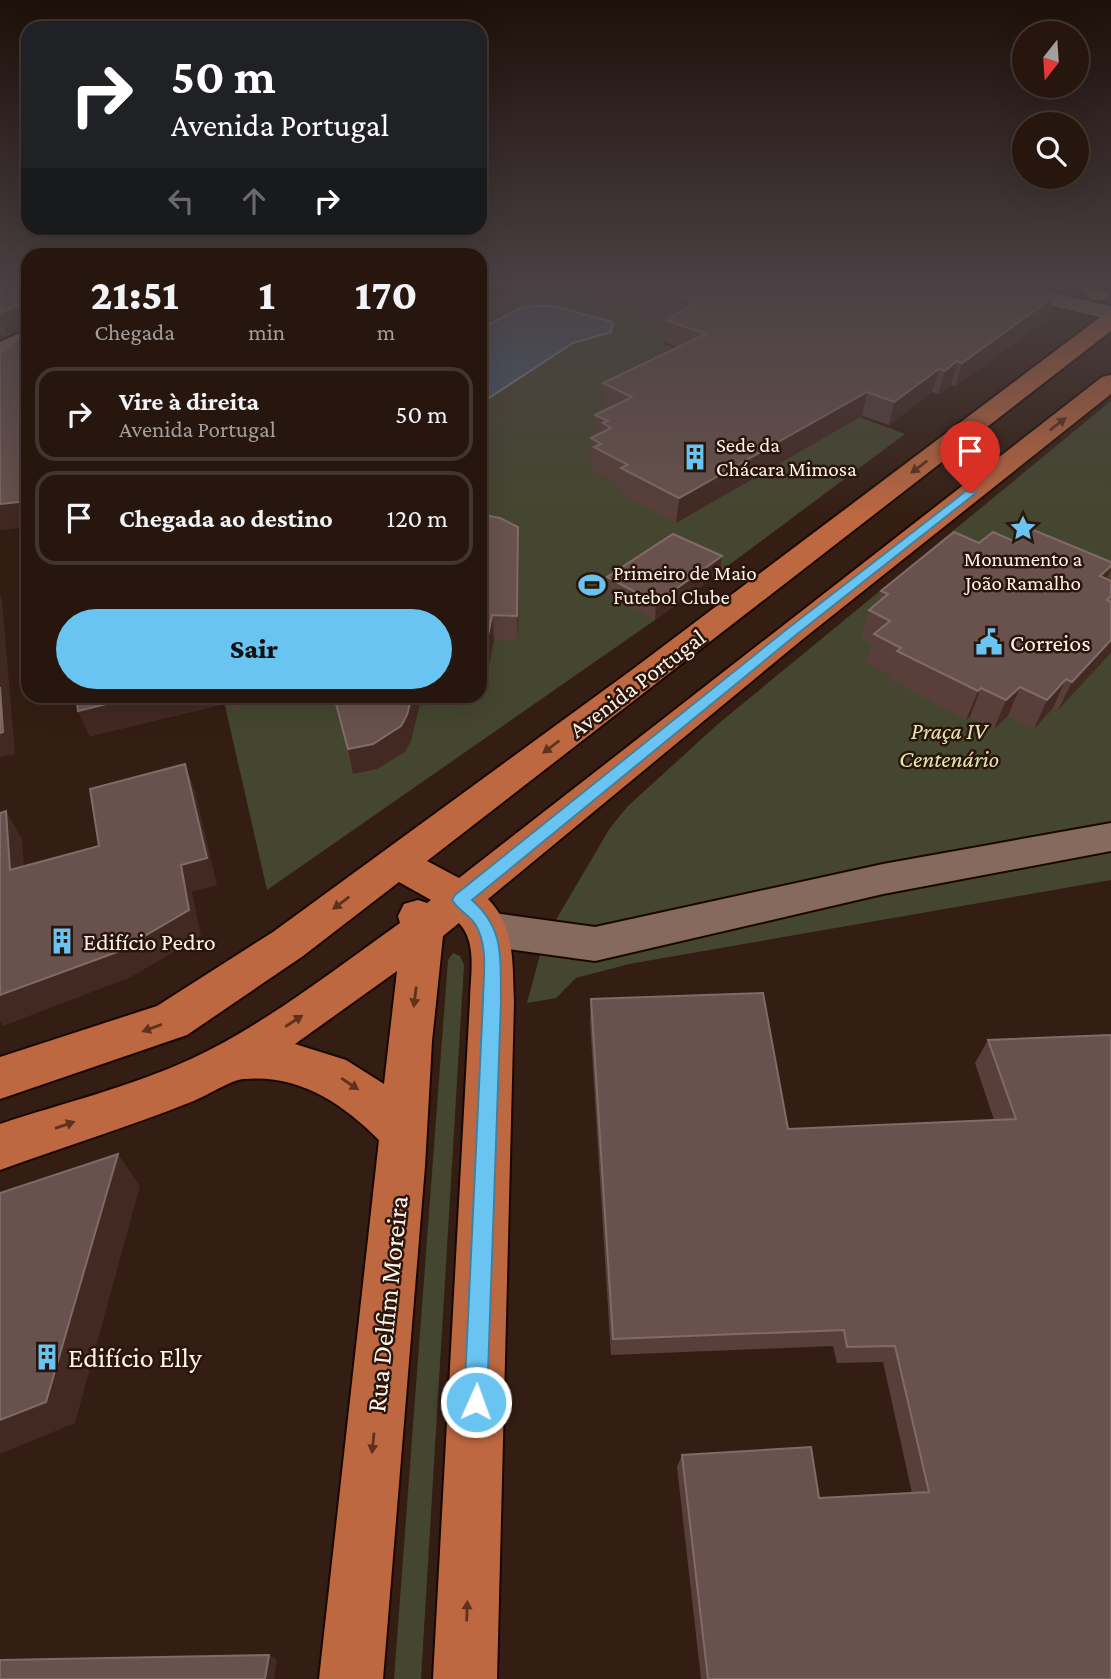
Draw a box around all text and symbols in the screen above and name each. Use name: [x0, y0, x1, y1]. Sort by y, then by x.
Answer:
north arrow: [1012, 21, 1088, 98]
map controls: [1012, 21, 1089, 189]
icon: right: [56, 49, 147, 140]
text: 50 m: [171, 49, 276, 104]
text: Avenida Portugal: [171, 107, 389, 143]
button: search: [1012, 112, 1089, 189]
icon: left: [162, 182, 200, 220]
icon: ahead: [235, 182, 273, 220]
icon: right: [308, 182, 346, 220]
text: 21:51: [91, 271, 179, 318]
text: 1: [258, 271, 275, 318]
text: 170: [355, 271, 417, 318]
text: Chegada: [94, 319, 175, 345]
text: min: [248, 319, 285, 345]
text: m: [377, 319, 395, 345]
text: Vire à direita: [119, 387, 259, 416]
icon: right: [60, 395, 98, 433]
text: 50 m: [395, 400, 448, 429]
text: Avenida Portugal: [119, 416, 276, 442]
one-way arrow: [1049, 417, 1067, 432]
pin: [940, 421, 1000, 493]
icon: arrive: [951, 432, 989, 470]
place label: Sede da Chácara Mimosa: [716, 433, 857, 481]
building icon: Sede da Chácara Mimosa: [680, 442, 710, 472]
one-way arrow: [910, 460, 928, 474]
icon: arrive: [60, 499, 98, 537]
text: Chegada ao destino: [119, 504, 333, 533]
text: 120 m: [387, 504, 448, 533]
place icon: Monumento a João Ramalho: [1008, 513, 1038, 543]
place label: Monumento a João Ramalho: [963, 547, 1083, 595]
place label: Primeiro de Maio Futebol Clube: [613, 561, 757, 609]
sports icon: Primeiro de Maio Futebol Clube: [577, 570, 607, 600]
button: Sair: [56, 609, 452, 689]
street label: Avenida Portugal: [564, 623, 710, 743]
public building icon: Correios: [974, 627, 1004, 657]
place label: Correios: [1010, 629, 1091, 656]
park label: Praça IV Centenário: [899, 717, 999, 772]
one-way arrow: [542, 740, 560, 754]
one-way arrow: [333, 896, 351, 911]
building icon: Edifício Pedro: [47, 926, 77, 956]
place label: Edifício Pedro: [83, 928, 216, 955]
one-way arrow: [410, 986, 421, 1008]
one-way arrow: [284, 1014, 304, 1027]
one-way arrow: [141, 1023, 162, 1034]
one-way arrow: [340, 1078, 359, 1091]
one-way arrow: [54, 1119, 75, 1130]
street label: Rua Delfim Moreira: [360, 1194, 414, 1414]
building icon: Edifício Elly: [32, 1342, 62, 1372]
place label: Edifício Elly: [68, 1342, 203, 1373]
position arrow: [439, 1365, 513, 1439]
one-way arrow: [368, 1432, 379, 1454]
one-way arrow: [462, 1600, 473, 1622]

